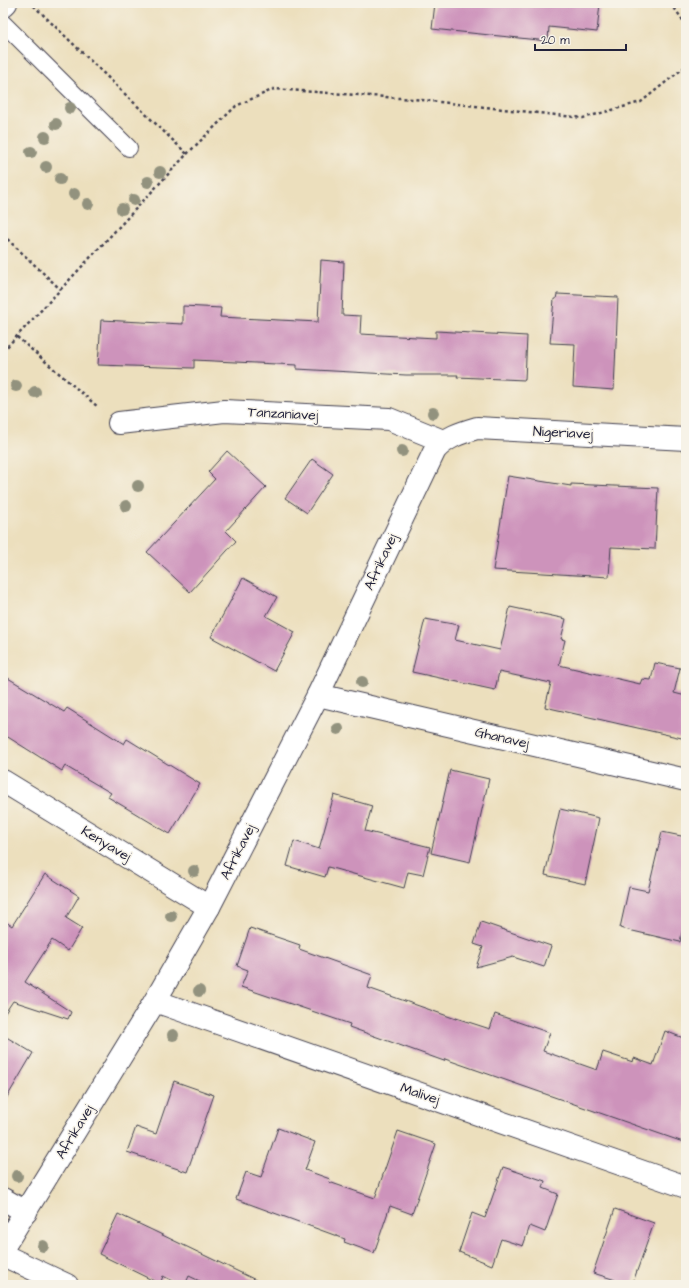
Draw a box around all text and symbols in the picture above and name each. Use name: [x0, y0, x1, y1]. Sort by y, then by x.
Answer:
scale bar: [535, 26, 626, 52]
text: 20 m: [541, 32, 570, 49]
street label: Tanzaniavej: [247, 402, 319, 426]
street label: Nigeriavej: [533, 421, 594, 445]
street label: Afrikavej: [359, 530, 403, 593]
street label: Ghanavej: [473, 722, 532, 754]
street label: Afrikavej: [215, 820, 261, 883]
street label: Kenyavej: [77, 821, 135, 867]
street label: Malivej: [398, 1078, 443, 1110]
street label: Afrikavej: [51, 1101, 99, 1163]

